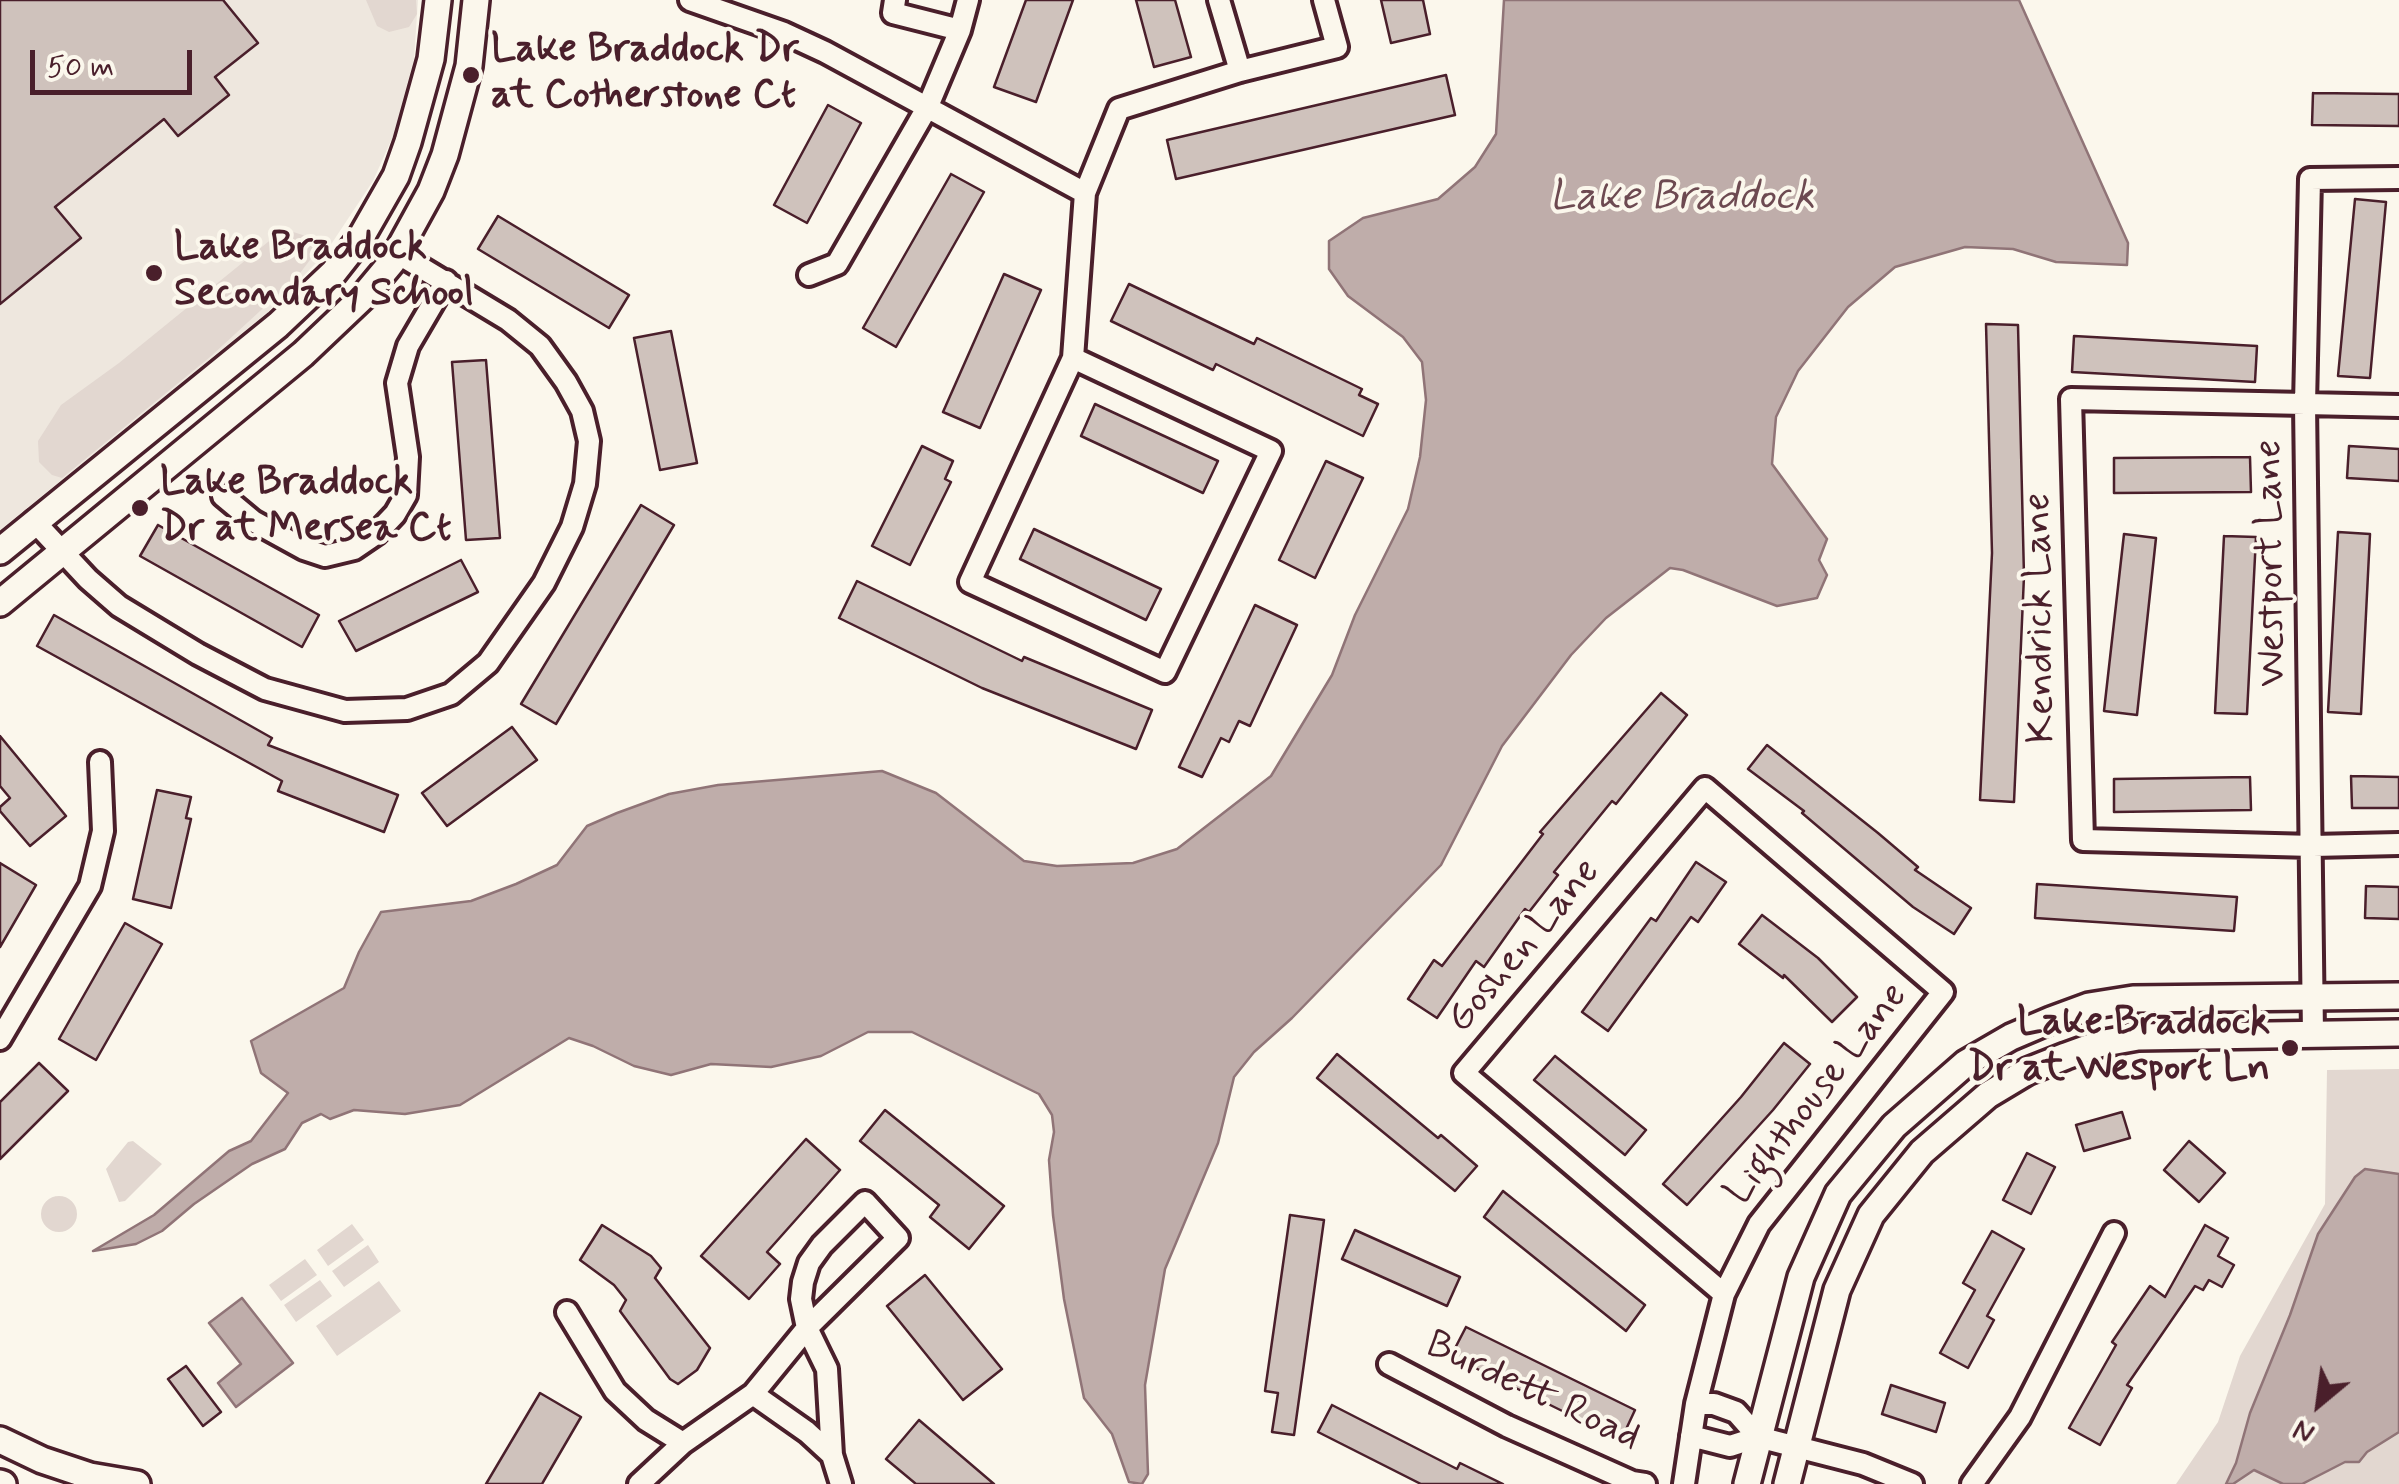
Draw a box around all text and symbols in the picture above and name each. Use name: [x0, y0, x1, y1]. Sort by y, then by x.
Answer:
place label: Lake Braddock Dr at Cotherstone Ct: [491, 28, 799, 122]
scale bar: [35, 30, 198, 92]
text: 50 m: [47, 48, 114, 87]
marker: Lake Braddock Dr at Cotherstone Ct: [460, 64, 482, 86]
water label: Lake Braddock: [1549, 174, 1815, 224]
place label: Lake Braddock Secondary School: [174, 226, 474, 320]
marker: Lake Braddock Secondary School: [143, 262, 165, 284]
street label: Westport Lane: [2247, 439, 2299, 687]
place label: Lake Braddock Dr at Mersea Ct: [160, 461, 452, 555]
street label: Kendrick Lane: [2016, 492, 2068, 744]
marker: Lake Braddock Dr at Mersea Ct: [129, 497, 151, 519]
street label: Goshen Lane: [1438, 850, 1612, 1044]
street label: Lighthouse Lane: [1716, 974, 1920, 1216]
place label: Lake Braddock Dr at Wesport Ln: [1968, 1001, 2270, 1095]
marker: Lake Braddock Dr at Wesport Ln: [2279, 1037, 2301, 1059]
street label: Burdett Road: [1417, 1322, 1647, 1464]
north arrow: [2269, 1354, 2369, 1454]
text: N: [2287, 1410, 2321, 1451]

